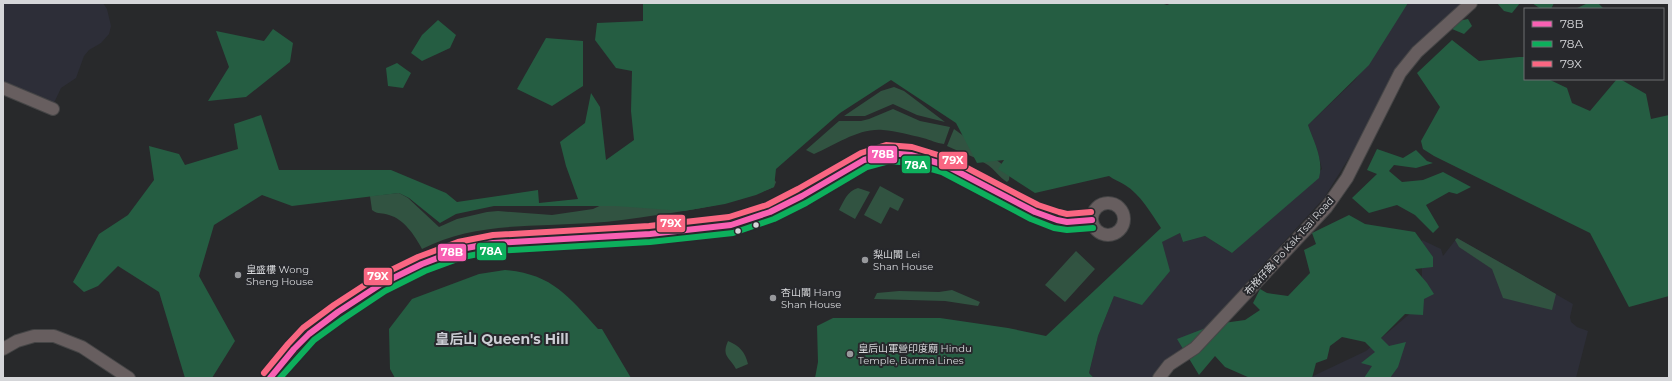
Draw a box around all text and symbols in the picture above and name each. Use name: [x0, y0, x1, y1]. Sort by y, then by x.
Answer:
legend: [1524, 8, 1664, 80]
text: 78B: [1560, 16, 1584, 31]
text: 78A: [1560, 36, 1583, 51]
text: 79X: [1560, 56, 1582, 71]
line badge: 78B: [867, 145, 898, 164]
text: 78B: [872, 147, 894, 161]
line badge: 79X: [938, 151, 968, 170]
text: 79X: [942, 153, 964, 167]
line badge: 78A: [901, 155, 931, 174]
text: 78A: [905, 158, 928, 172]
street label: 布格仔路 Po Kak Tsai Road: [1241, 194, 1337, 298]
line badge: 79X: [656, 214, 686, 233]
text: 79X: [660, 216, 682, 230]
unlabelled marker: [751, 220, 761, 230]
unlabelled marker: [733, 226, 743, 236]
line badge: 78A: [476, 242, 507, 261]
line badge: 78B: [437, 243, 467, 262]
text: 78A: [480, 244, 503, 258]
text: 78B: [441, 245, 463, 259]
place label: 梨山閣 Lei Shan House: [873, 248, 933, 273]
marker: 梨山閣 Lei Shan House: [860, 255, 870, 265]
place label: 皇盛樓 Wong Sheng House: [246, 263, 313, 288]
line badge: 79X: [363, 267, 393, 286]
text: 79X: [367, 269, 389, 283]
marker: 皇盛樓 Wong Sheng House: [233, 270, 243, 280]
place label: 杏山閣 Hang Shan House: [781, 286, 841, 311]
marker: 杏山閣 Hang Shan House: [768, 293, 778, 303]
district label: 皇后山 Queen's Hill: [435, 330, 569, 348]
place label: 皇后山軍營印度廟 Hindu Temple, Burma Lines: [858, 342, 972, 367]
marker: 皇后山軍營印度廟 Hindu Temple, Burma Lines: [845, 349, 855, 359]

